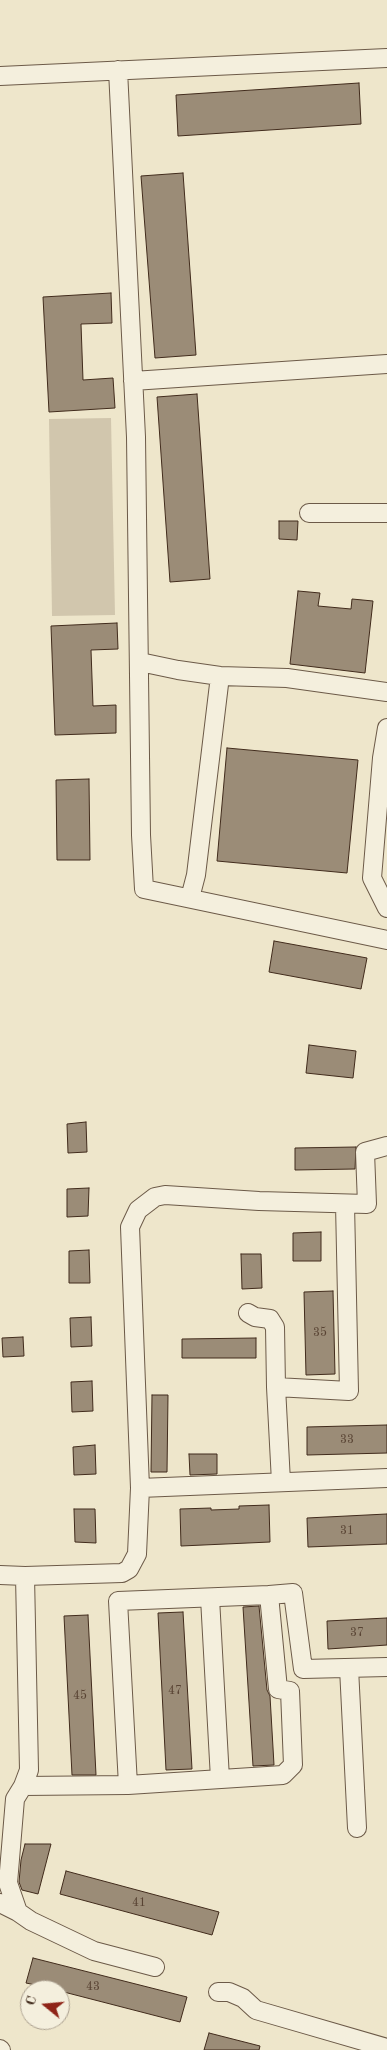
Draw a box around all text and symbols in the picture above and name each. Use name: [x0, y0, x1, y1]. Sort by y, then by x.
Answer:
house number: 35: [313, 1326, 327, 1340]
house number: 33: [340, 1433, 354, 1447]
house number: 31: [340, 1524, 354, 1538]
house number: 37: [350, 1626, 364, 1640]
house number: 47: [168, 1684, 182, 1698]
house number: 45: [73, 1689, 87, 1703]
house number: 41: [132, 1896, 146, 1910]
north arrow: [20, 1980, 70, 2030]
house number: 43: [86, 1980, 100, 1994]
text: С: [24, 1994, 40, 2007]

